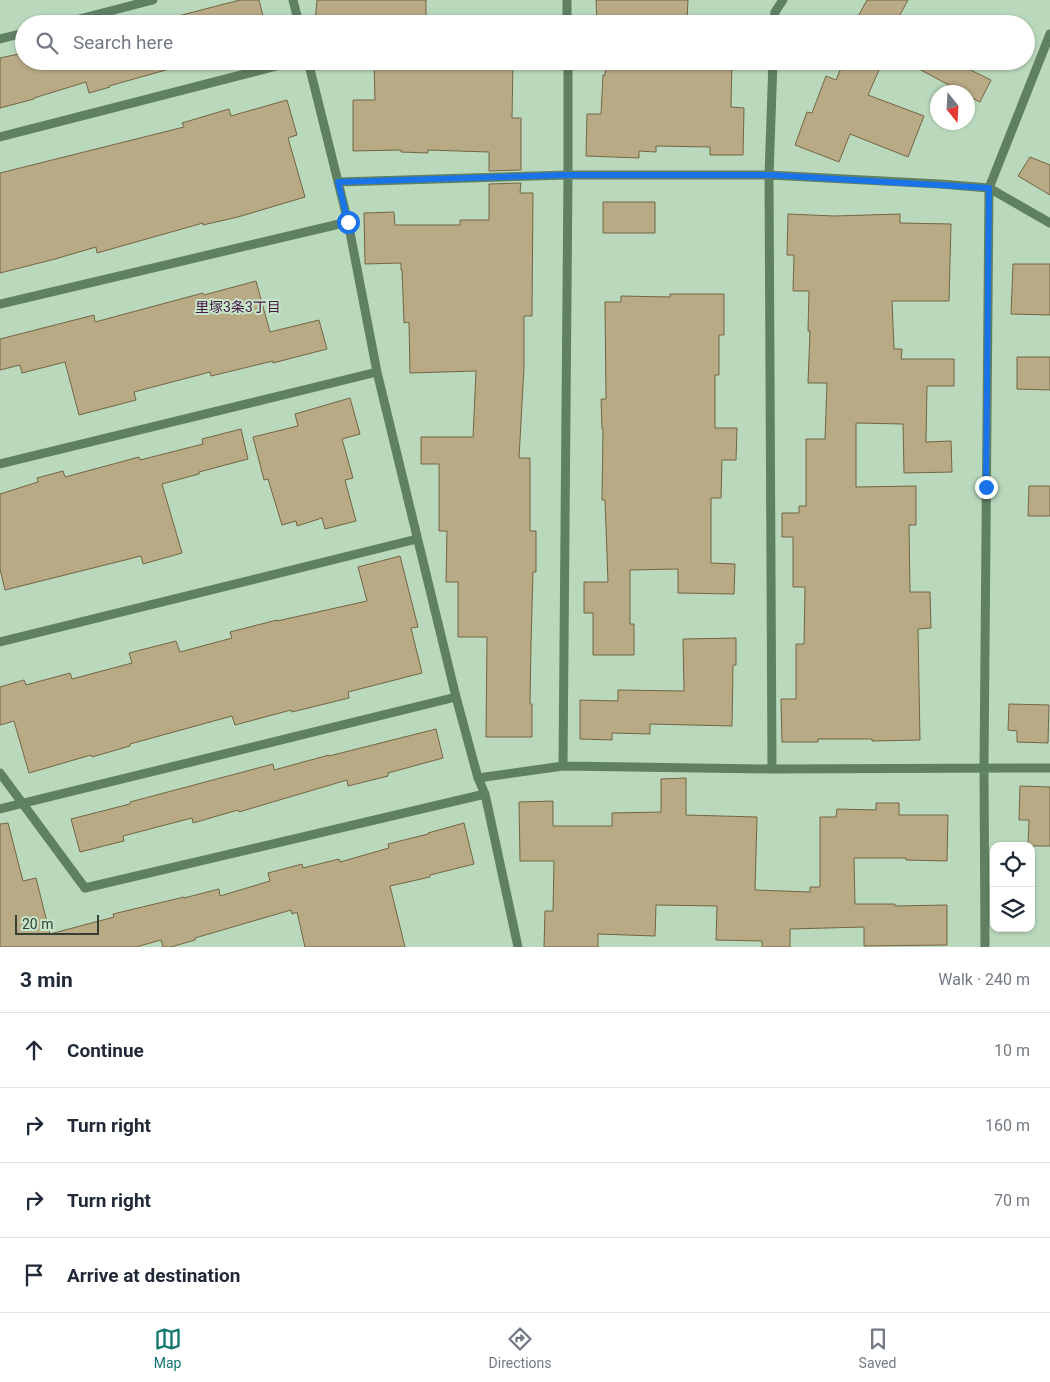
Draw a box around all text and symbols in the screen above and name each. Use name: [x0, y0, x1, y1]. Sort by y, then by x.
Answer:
search box: [15, 15, 1035, 70]
icon: search: [33, 29, 61, 57]
text: Search here: [73, 31, 173, 54]
north arrow: [930, 85, 975, 130]
route start: [337, 211, 360, 234]
district label: 里塚3条3丁目: [195, 299, 281, 315]
route end: [975, 476, 998, 499]
map controls: [990, 842, 1035, 932]
button: locate: [990, 842, 1035, 887]
button: layers: [990, 887, 1035, 932]
scale bar: [15, 912, 99, 935]
text: 20 m: [22, 916, 54, 932]
text: 3 min: [20, 968, 73, 992]
text: Walk · 240 m: [938, 970, 1030, 989]
icon: ahead: [20, 1036, 48, 1064]
text: Continue: [67, 1039, 144, 1062]
text: 10 m: [994, 1041, 1030, 1060]
icon: right: [20, 1111, 48, 1139]
text: Turn right: [67, 1114, 151, 1137]
text: 160 m: [985, 1116, 1030, 1135]
icon: right: [20, 1186, 48, 1214]
text: Turn right: [67, 1189, 151, 1212]
text: 70 m: [994, 1191, 1030, 1210]
icon: arrive: [20, 1261, 48, 1289]
text: Arrive at destination: [67, 1264, 240, 1287]
tab: Map: [154, 1325, 182, 1371]
tab: Directions: [489, 1325, 552, 1371]
tab: Saved: [859, 1325, 896, 1371]

